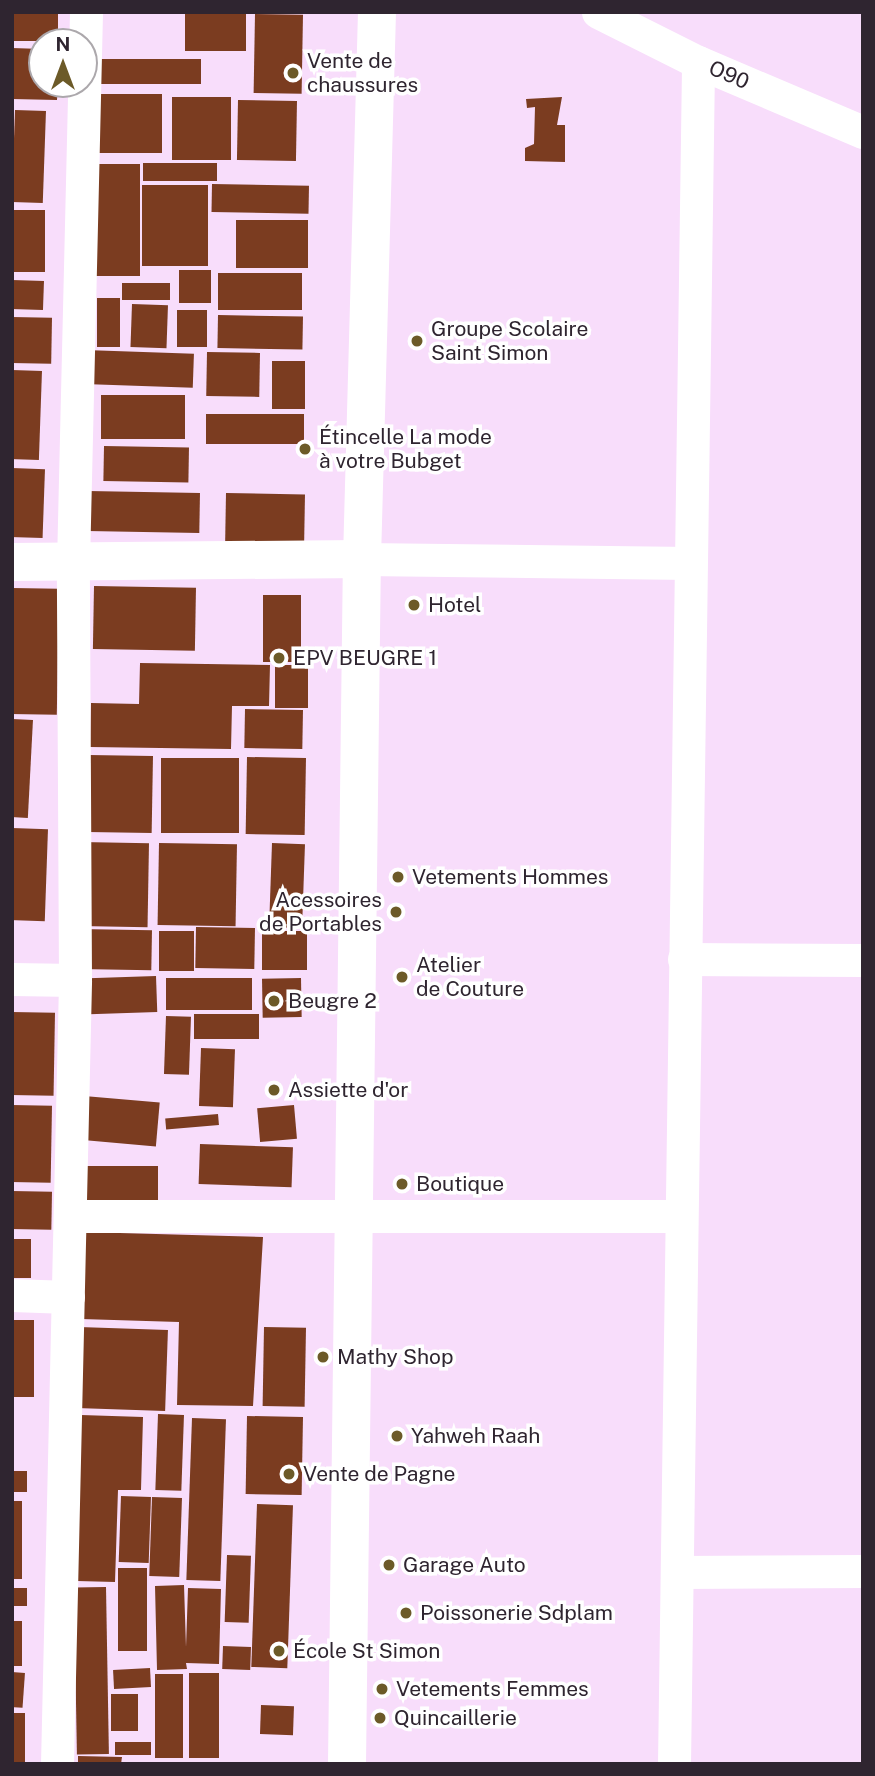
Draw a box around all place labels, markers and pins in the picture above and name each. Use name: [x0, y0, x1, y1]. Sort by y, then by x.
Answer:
place label: Vente de chaussures: [307, 48, 418, 98]
marker: Vente de chaussures: [285, 65, 301, 81]
place label: Groupe Scolaire Saint Simon: [431, 316, 589, 366]
marker: Groupe Scolaire Saint Simon: [409, 333, 425, 349]
place label: Étincelle La mode à votre Bubget: [319, 424, 492, 474]
marker: Étincelle La mode à votre Bubget: [297, 441, 313, 457]
place label: Hotel: [428, 592, 481, 618]
marker: Hotel: [406, 597, 422, 613]
place label: EPV BEUGRE 1: [293, 645, 437, 671]
marker: EPV BEUGRE 1: [271, 650, 287, 666]
place label: Vetements Hommes: [412, 864, 609, 890]
marker: Vetements Hommes: [390, 869, 406, 885]
place label: Acessoires de Portables: [259, 887, 382, 937]
marker: Acessoires de Portables: [388, 904, 404, 920]
place label: Atelier de Couture: [416, 952, 524, 1002]
marker: Atelier de Couture: [394, 969, 410, 985]
place label: Beugre 2: [288, 988, 377, 1014]
marker: Beugre 2: [266, 993, 282, 1009]
place label: Assiette d'or: [288, 1077, 409, 1103]
marker: Assiette d'or: [266, 1082, 282, 1098]
place label: Boutique: [416, 1171, 504, 1197]
marker: Boutique: [394, 1176, 410, 1192]
place label: Mathy Shop: [337, 1344, 454, 1370]
marker: Mathy Shop: [315, 1349, 331, 1365]
place label: Yahweh Raah: [411, 1423, 540, 1449]
marker: Yahweh Raah: [389, 1428, 405, 1444]
place label: Vente de Pagne: [303, 1461, 456, 1487]
marker: Vente de Pagne: [281, 1466, 297, 1482]
place label: Garage Auto: [403, 1552, 526, 1578]
marker: Garage Auto: [381, 1557, 397, 1573]
place label: Poissonerie Sdplam: [420, 1600, 613, 1626]
marker: Poissonerie Sdplam: [398, 1605, 414, 1621]
place label: École St Simon: [293, 1638, 440, 1664]
marker: École St Simon: [271, 1643, 287, 1659]
place label: Vetements Femmes: [396, 1676, 589, 1702]
marker: Vetements Femmes: [374, 1681, 390, 1697]
place label: Quincaillerie: [394, 1705, 517, 1731]
marker: Quincaillerie: [372, 1710, 388, 1726]

